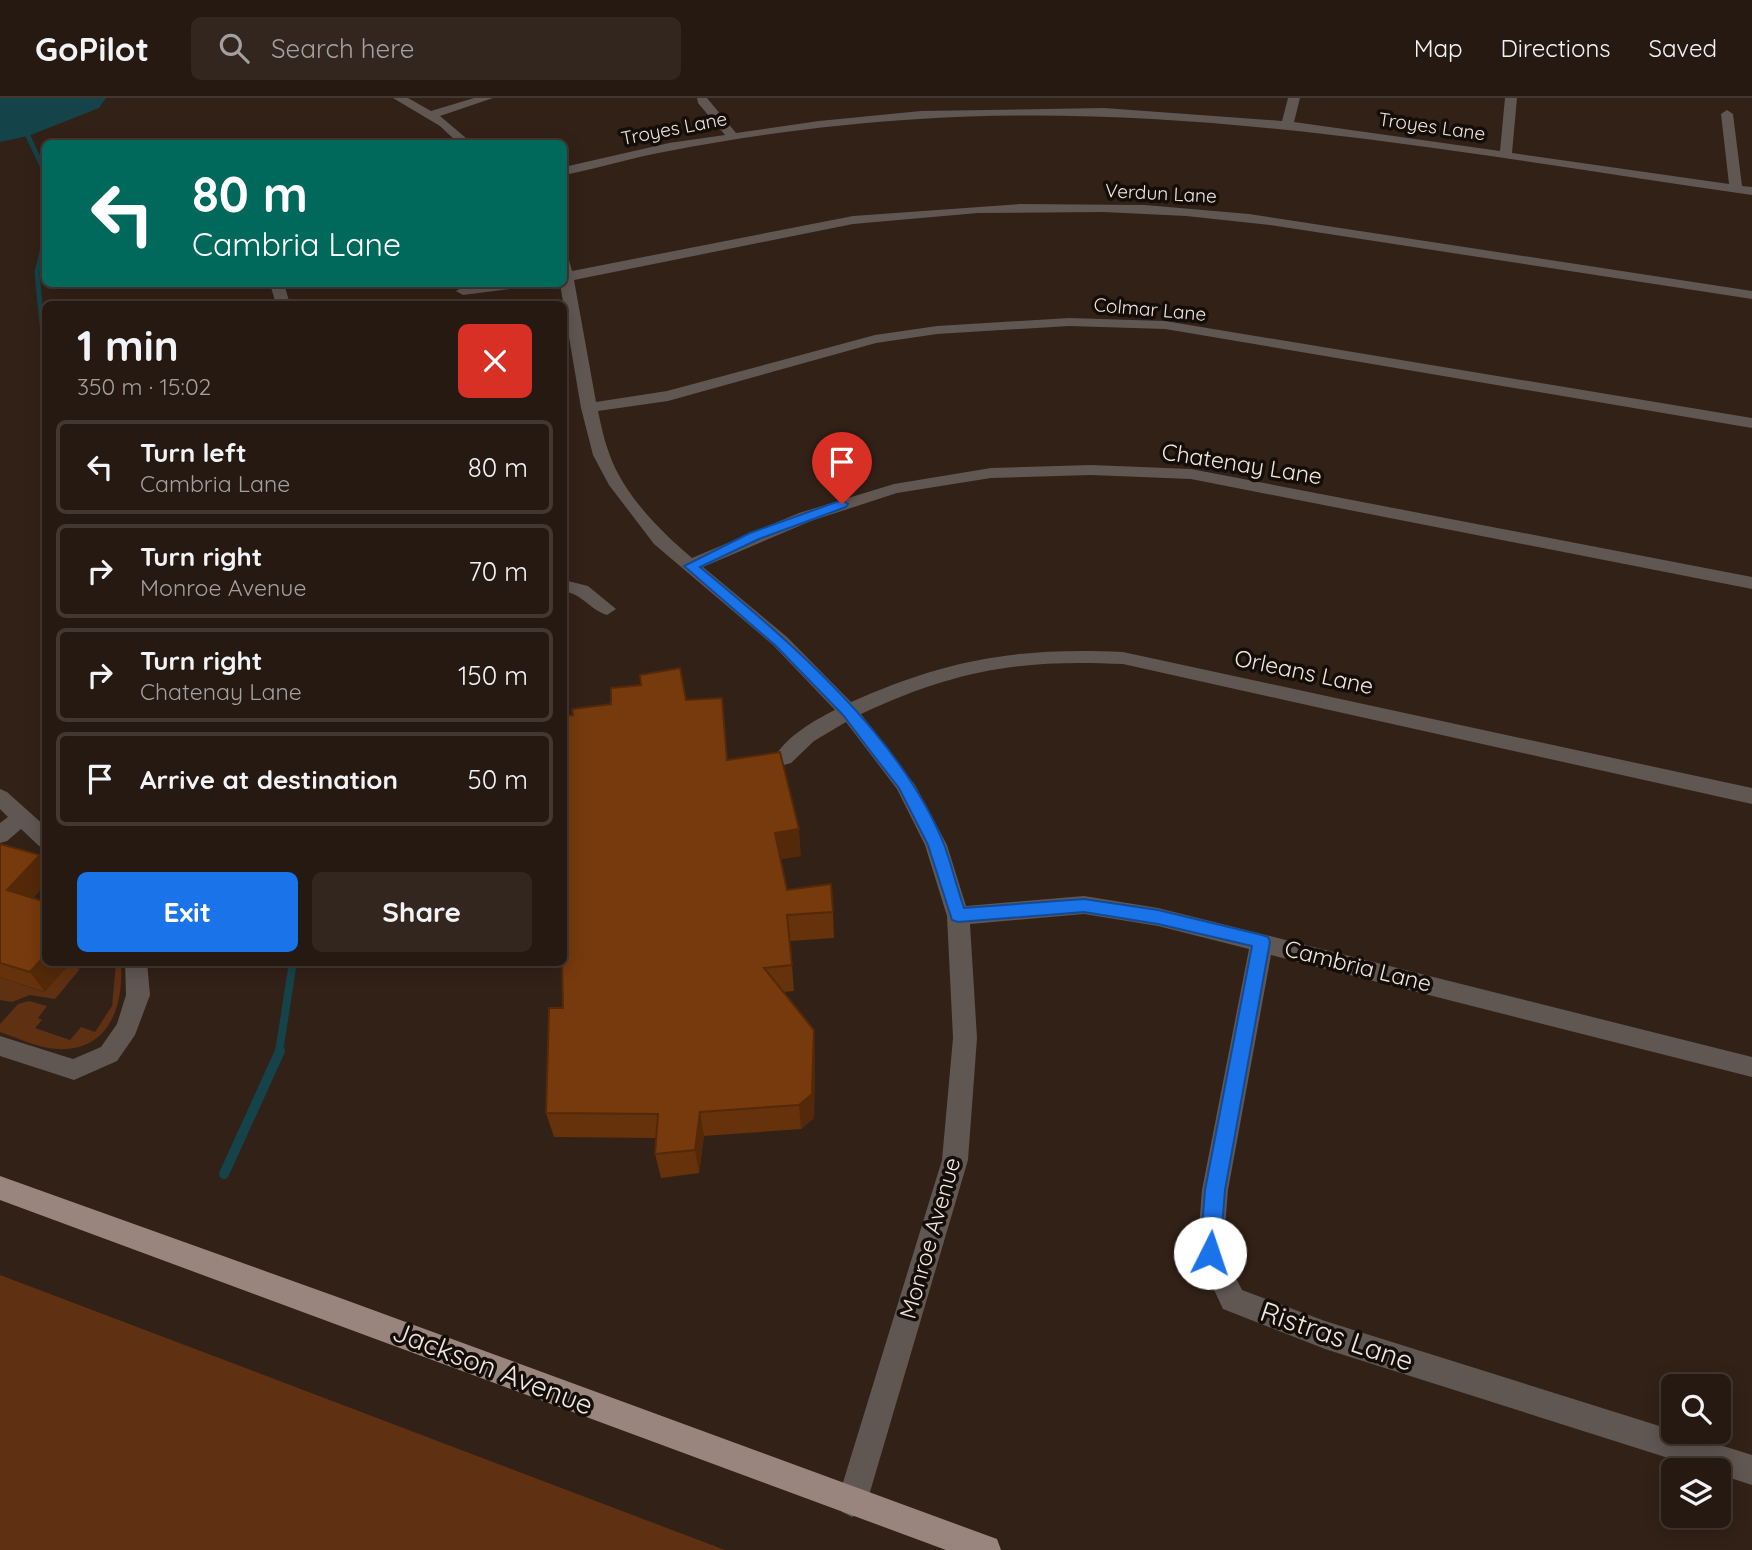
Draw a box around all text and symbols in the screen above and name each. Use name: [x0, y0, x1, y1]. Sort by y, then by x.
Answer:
search box: [191, 17, 681, 80]
text: GoPilot: [35, 28, 149, 69]
icon: search: [215, 29, 253, 67]
text: Search here: [271, 32, 414, 65]
text: Map: [1414, 33, 1463, 63]
text: Directions: [1501, 33, 1611, 63]
text: Saved: [1649, 33, 1717, 63]
street label: Troyes Lane: [619, 106, 729, 150]
street label: Troyes Lane: [1377, 107, 1487, 145]
text: 80 m: [192, 163, 308, 224]
icon: left: [77, 168, 168, 259]
street label: Verdun Lane: [1104, 178, 1218, 208]
text: Cambria Lane: [192, 224, 401, 264]
street label: Colmar Lane: [1093, 292, 1207, 326]
text: 1 min: [77, 319, 179, 372]
button: close: [458, 324, 532, 398]
text: 350 m · 15:02: [77, 372, 211, 401]
pin: [812, 432, 872, 504]
text: Turn left: [140, 436, 247, 469]
street label: Chatenay Lane: [1160, 437, 1324, 490]
icon: arrive: [823, 443, 861, 481]
icon: left: [81, 448, 119, 486]
text: 80 m: [468, 451, 528, 484]
text: Cambria Lane: [140, 469, 290, 498]
text: Turn right: [140, 540, 262, 573]
icon: right: [81, 552, 119, 590]
text: 70 m: [468, 555, 528, 588]
text: Monroe Avenue: [140, 573, 306, 602]
street label: Orleans Lane: [1232, 643, 1376, 700]
text: Turn right: [140, 644, 262, 677]
icon: right: [81, 656, 119, 694]
text: 150 m: [458, 659, 528, 692]
text: Chatenay Lane: [140, 677, 302, 706]
icon: arrive: [81, 760, 119, 798]
text: Arrive at destination: [140, 763, 398, 796]
text: 50 m: [468, 763, 528, 796]
button: Exit: [77, 872, 298, 952]
button: Share: [312, 872, 532, 952]
street label: Cambria Lane: [1282, 933, 1435, 998]
street label: Monroe Avenue: [893, 1154, 966, 1322]
position arrow: [1173, 1216, 1247, 1290]
street label: Ristras Lane: [1256, 1293, 1418, 1378]
street label: Jackson Avenue: [388, 1313, 598, 1422]
map controls: [1661, 1374, 1731, 1528]
button: search: [1661, 1374, 1731, 1444]
button: layers: [1661, 1458, 1731, 1528]

